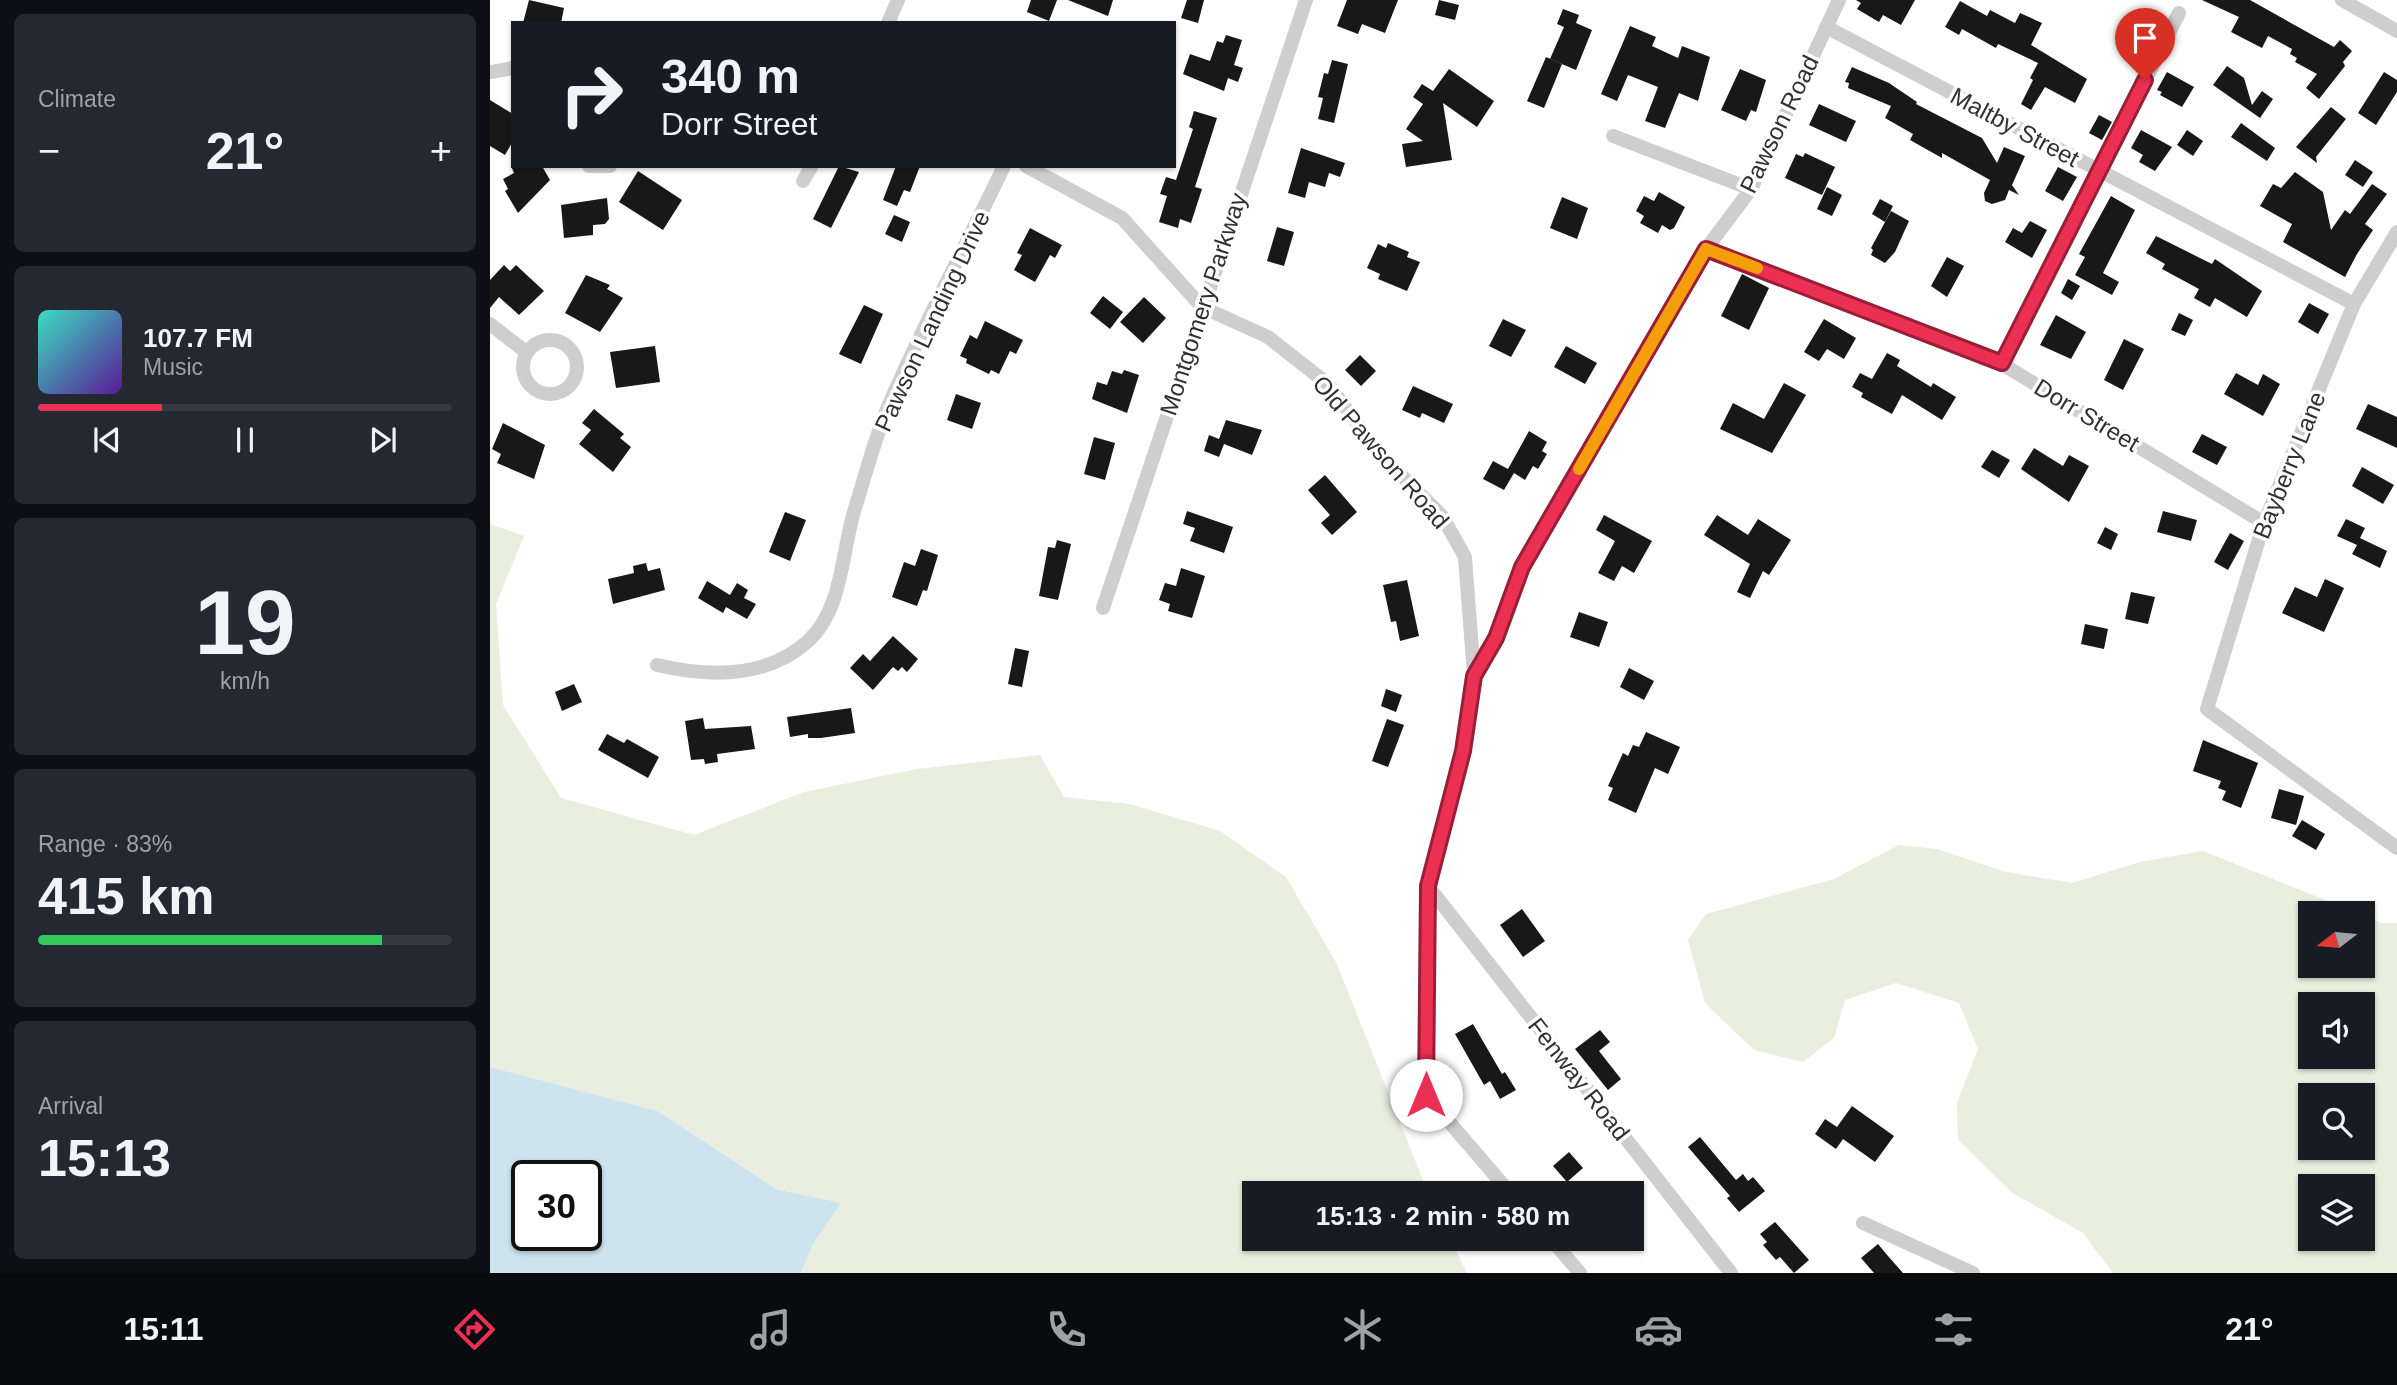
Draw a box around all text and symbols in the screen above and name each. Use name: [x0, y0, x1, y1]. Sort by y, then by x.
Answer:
pin: [2115, 8, 2175, 80]
icon: arrive: [2126, 19, 2164, 57]
icon: right: [546, 49, 637, 140]
text: 340 m: [661, 49, 800, 103]
street label: Pawson Road: [1734, 51, 1824, 197]
street label: Maltby Street: [1946, 82, 2084, 172]
text: Climate: [38, 86, 116, 112]
text: Dorr Street: [661, 106, 817, 142]
text: 21°: [206, 122, 284, 180]
text: −: [38, 130, 60, 172]
text: +: [430, 130, 452, 172]
street label: Montgomery Parkway: [1154, 189, 1252, 419]
street label: Pawson Landing Drive: [869, 206, 995, 436]
text: 107.7 FM: [143, 323, 253, 353]
text: Music: [143, 354, 203, 380]
street label: Old Pawson Road: [1307, 370, 1455, 534]
street label: Dorr Street: [2030, 373, 2145, 457]
street label: Bayberry Lane: [2247, 388, 2331, 542]
icon: previous: [88, 421, 126, 459]
icon: pause: [226, 421, 264, 459]
icon: next: [364, 421, 402, 459]
text: 19: [194, 572, 296, 673]
text: km/h: [220, 668, 270, 694]
text: Range · 83%: [38, 831, 172, 857]
text: 415 km: [38, 867, 214, 925]
north arrow: [2298, 901, 2375, 978]
map controls: [2298, 901, 2375, 1251]
button: sound: [2298, 992, 2375, 1069]
street label: Fenway Road: [1523, 1012, 1635, 1146]
position arrow: [1389, 1058, 1463, 1132]
button: search: [2298, 1083, 2375, 1160]
text: Arrival: [38, 1093, 103, 1119]
text: 15:13: [38, 1129, 171, 1187]
speed limit sign: 30: [511, 1160, 602, 1251]
button: layers: [2298, 1174, 2375, 1251]
text: 15:13 · 2 min · 580 m: [1316, 1201, 1570, 1231]
icon: directions: [450, 1305, 499, 1354]
icon: music: [746, 1305, 795, 1354]
icon: phone: [1042, 1305, 1091, 1354]
icon: climate: [1338, 1305, 1387, 1354]
icon: car: [1634, 1305, 1683, 1354]
icon: filters: [1929, 1305, 1978, 1354]
text: 15:11: [123, 1311, 203, 1347]
text: 21°: [2225, 1311, 2274, 1347]

